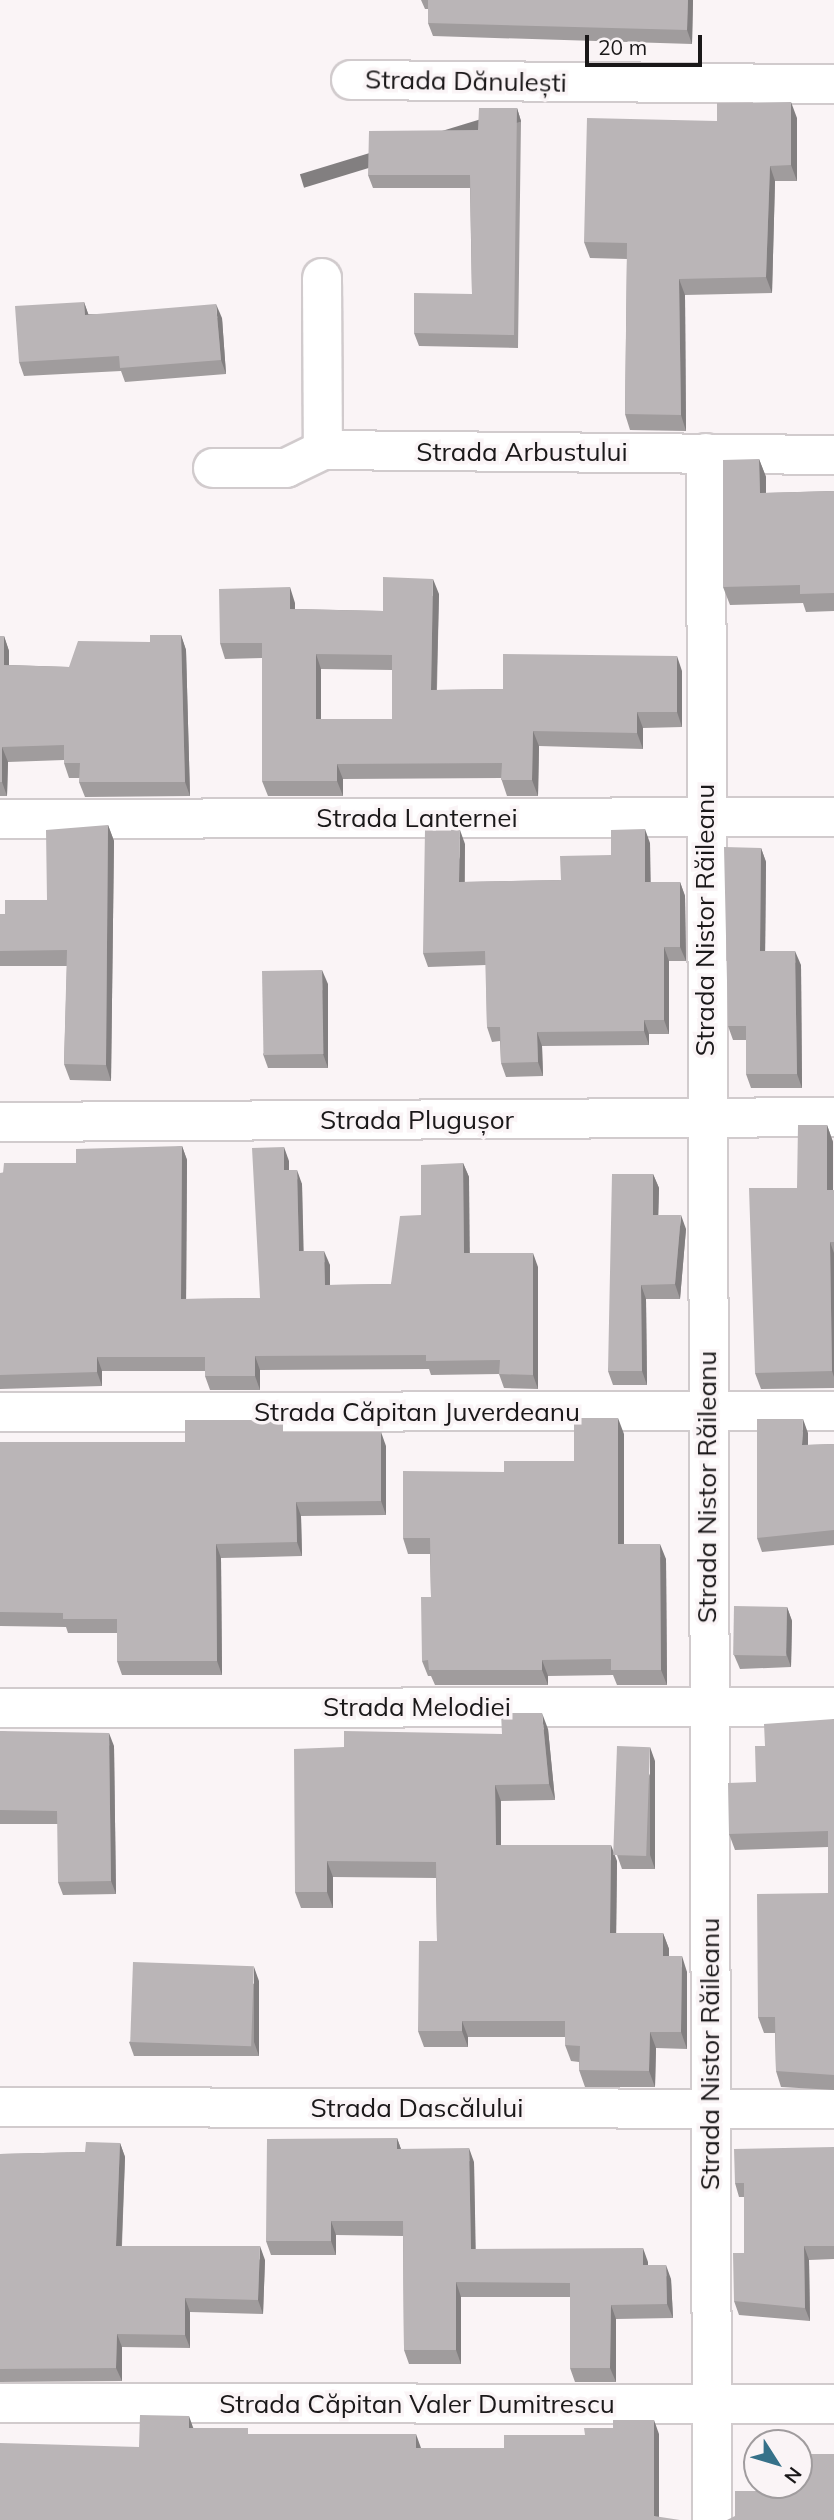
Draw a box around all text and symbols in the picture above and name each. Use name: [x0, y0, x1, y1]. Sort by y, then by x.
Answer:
scale bar: [589, 21, 706, 65]
text: 20 m: [598, 34, 647, 60]
street label: Strada Dănulești: [365, 64, 567, 98]
street label: Strada Arbustului: [416, 436, 628, 468]
street label: Strada Nistor Răileanu: [689, 784, 721, 1056]
street label: Strada Lanternei: [316, 802, 518, 834]
street label: Strada Plugușor: [320, 1104, 514, 1136]
street label: Strada Nistor Răileanu: [691, 1351, 723, 1623]
street label: Strada Căpitan Juverdeanu: [254, 1396, 580, 1428]
street label: Strada Melodiei: [323, 1691, 511, 1723]
street label: Strada Nistor Răileanu: [694, 1918, 726, 2190]
street label: Strada Dascălului: [310, 2092, 524, 2124]
street label: Strada Căpitan Valer Dumitrescu: [219, 2388, 615, 2420]
north arrow: [743, 2429, 813, 2499]
text: N: [779, 2462, 807, 2488]

